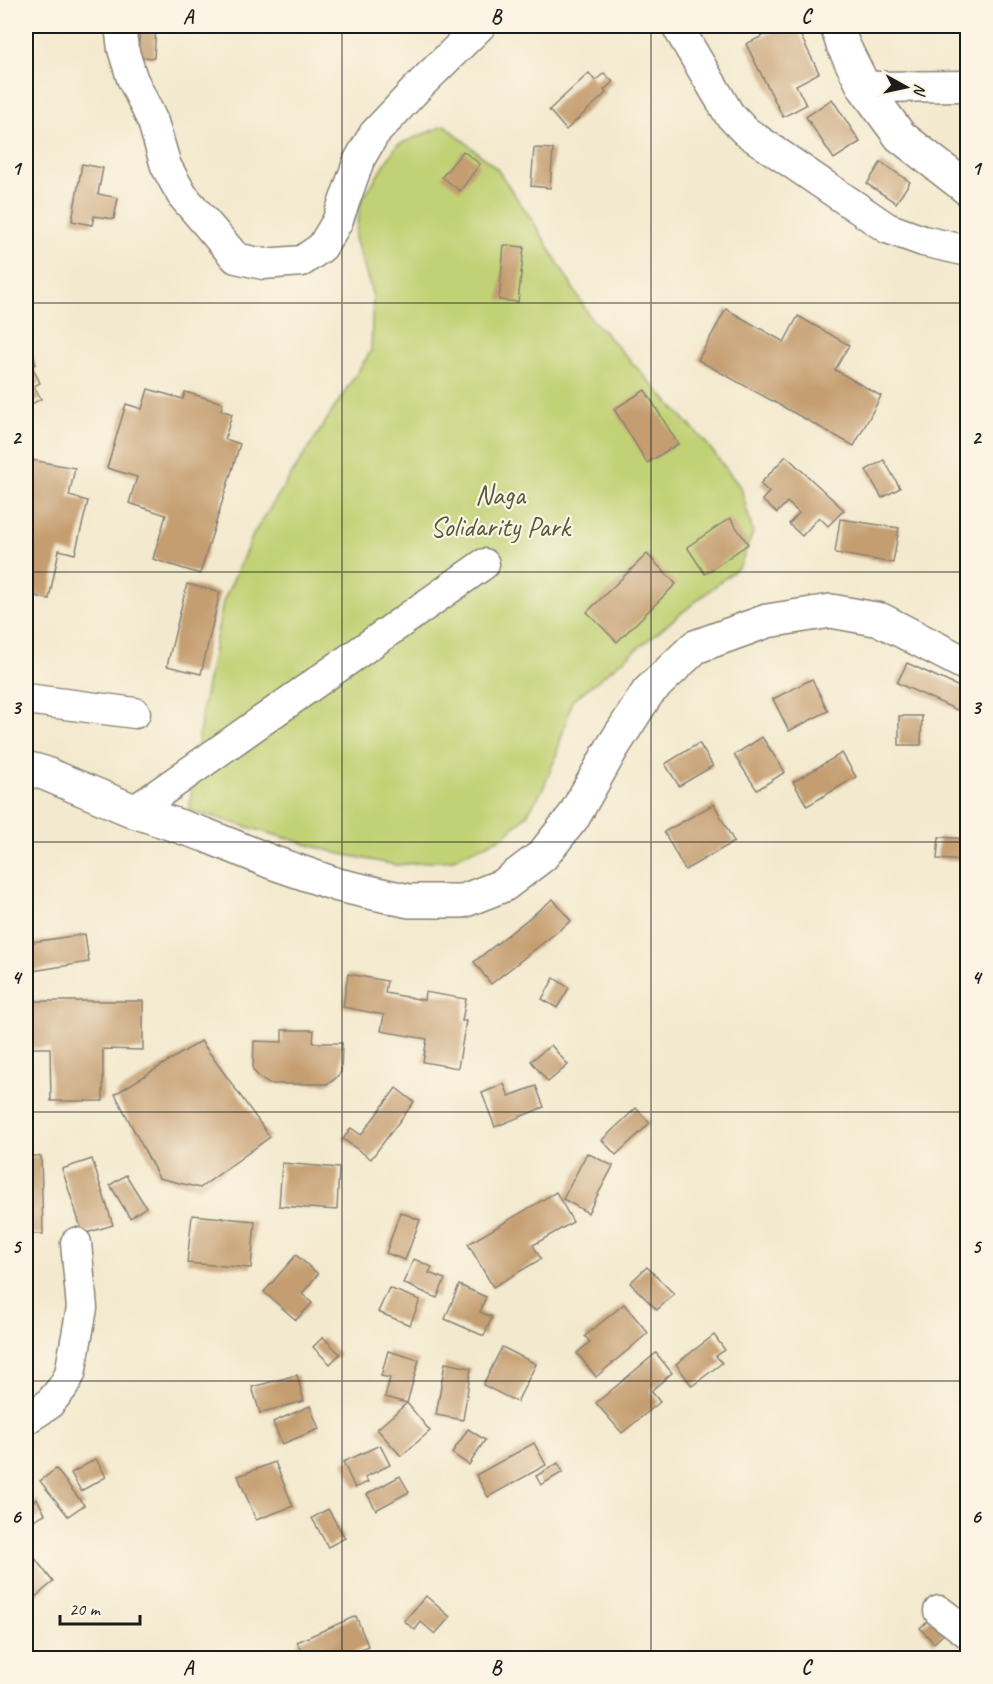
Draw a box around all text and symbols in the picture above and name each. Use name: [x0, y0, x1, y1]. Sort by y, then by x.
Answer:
text: A: [183, 4, 195, 29]
text: B: [491, 4, 503, 29]
text: C: [801, 4, 813, 29]
north arrow: [876, 57, 936, 117]
text: N: [909, 83, 930, 98]
text: 1: [12, 156, 23, 181]
text: 1: [972, 156, 983, 181]
text: 2: [12, 425, 23, 450]
text: 2: [972, 425, 983, 450]
park label: Naga Solidarity Park: [430, 477, 573, 544]
text: 3: [12, 695, 23, 720]
text: 3: [972, 695, 983, 720]
text: 4: [12, 965, 24, 990]
text: 4: [972, 965, 984, 990]
text: 5: [12, 1234, 23, 1259]
text: 5: [972, 1234, 983, 1259]
text: 6: [11, 1504, 22, 1529]
text: 6: [971, 1504, 982, 1529]
scale bar: [60, 1588, 140, 1626]
text: 20 m: [69, 1598, 102, 1620]
text: A: [183, 1655, 195, 1680]
text: B: [491, 1655, 503, 1680]
text: C: [801, 1655, 813, 1680]

